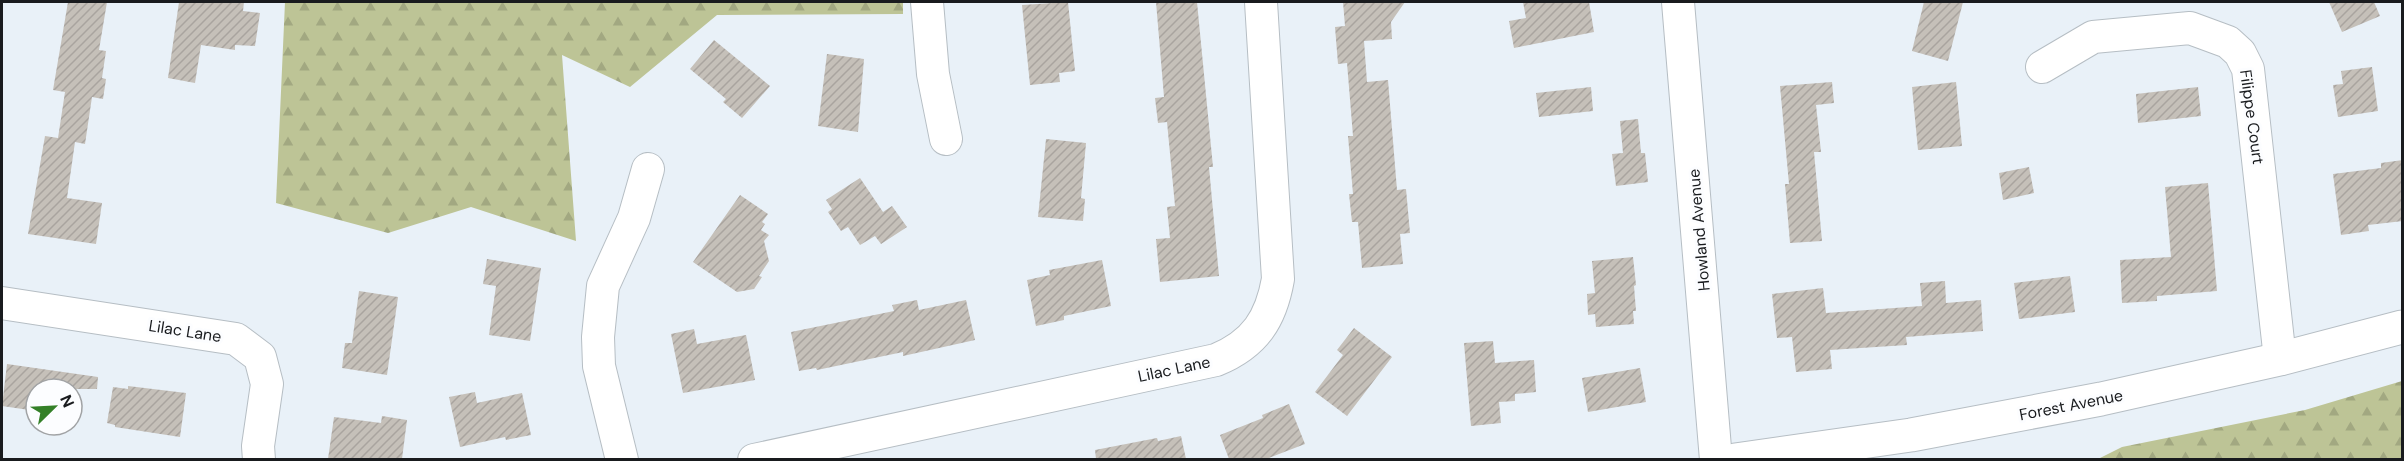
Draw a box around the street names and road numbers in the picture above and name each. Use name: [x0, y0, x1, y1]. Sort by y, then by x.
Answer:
street label: Filippe Court: [2235, 68, 2269, 166]
street label: Howland Avenue: [1683, 168, 1715, 292]
street label: Lilac Lane: [147, 315, 223, 347]
street label: Lilac Lane: [1136, 351, 1212, 387]
street label: Forest Avenue: [2017, 385, 2125, 425]

